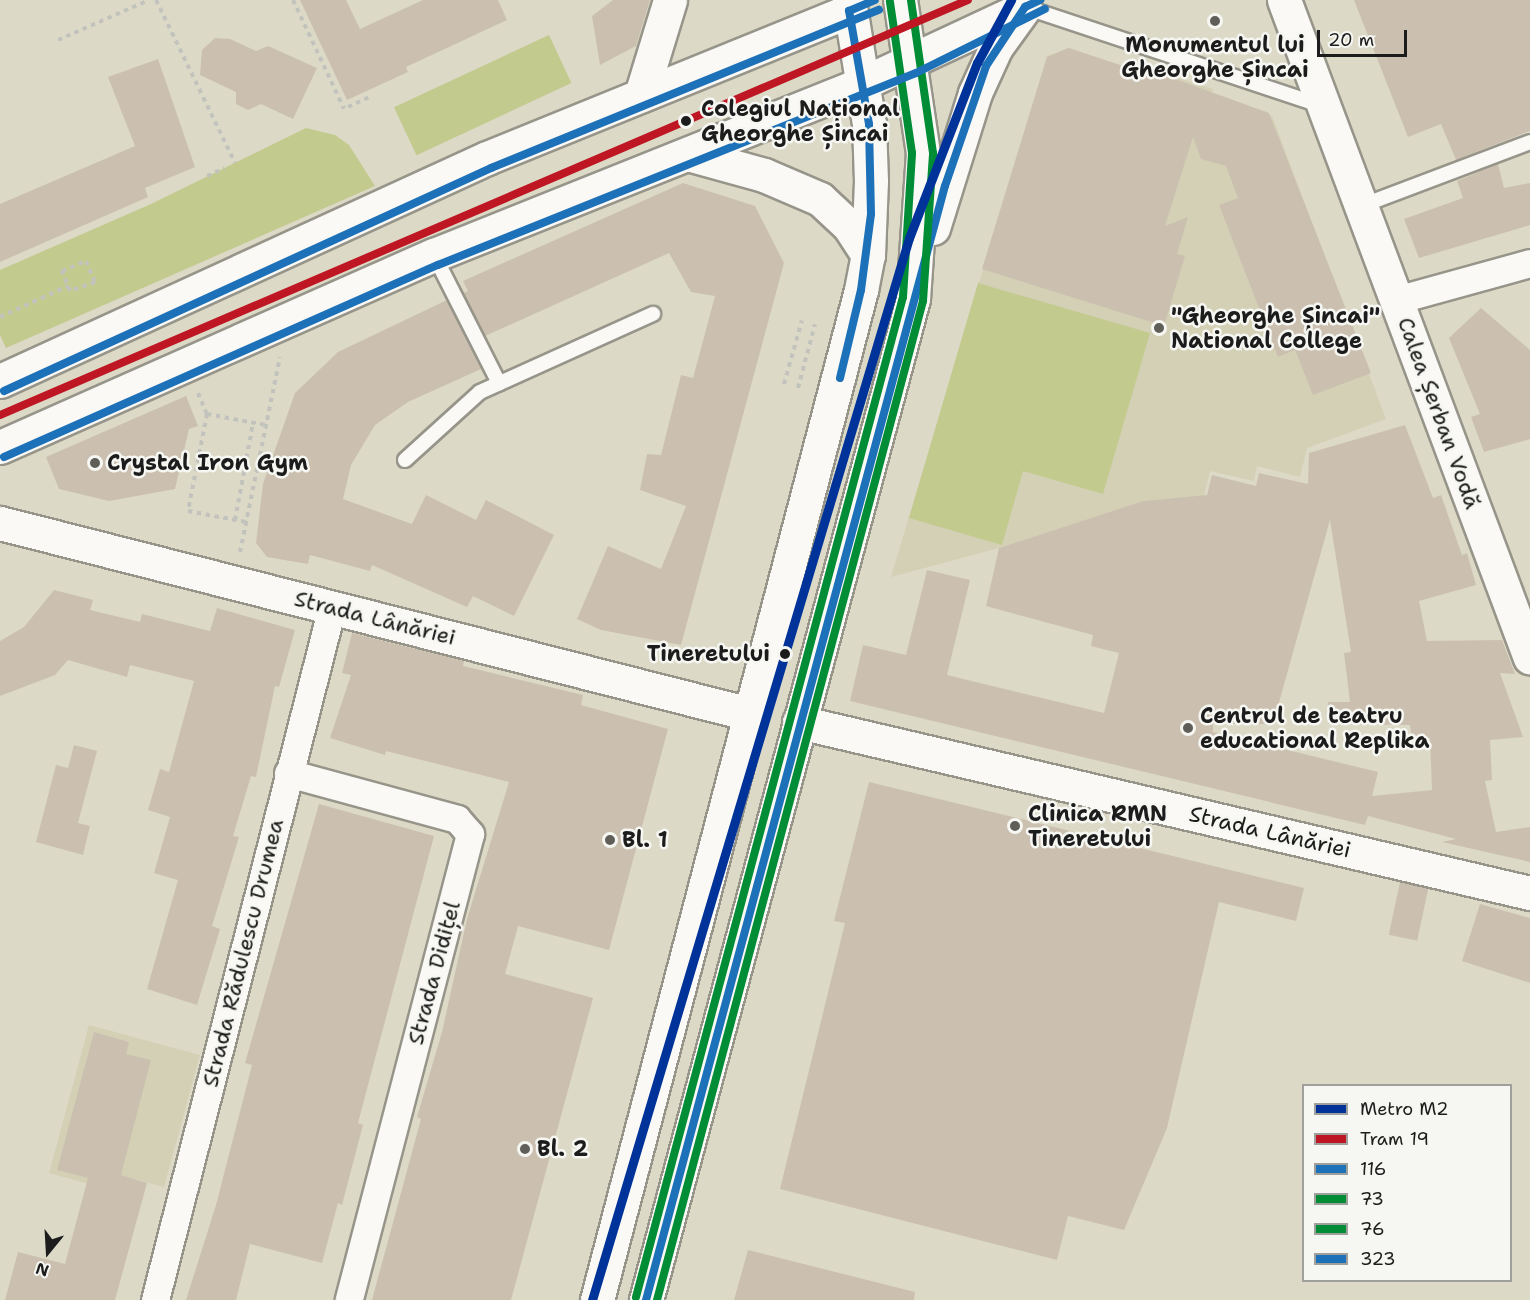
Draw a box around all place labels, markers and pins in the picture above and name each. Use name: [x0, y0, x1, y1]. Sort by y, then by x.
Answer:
marker: Monumentul lui Gheorghe Șincai: [1208, 14, 1222, 28]
place label: Monumentul lui Gheorghe Șincai: [1121, 31, 1309, 82]
place label: Colegiul Național Gheorghe Șincai: [701, 95, 900, 146]
marker: Colegiul Național Gheorghe Șincai: [676, 111, 696, 131]
place label: "Gheorghe Șincai" National College: [1171, 302, 1380, 354]
marker: "Gheorghe Șincai" National College: [1152, 321, 1166, 335]
place label: Crystal Iron Gym: [107, 450, 308, 476]
marker: Crystal Iron Gym: [88, 456, 102, 470]
place label: Tineretului: [647, 641, 770, 667]
marker: Tineretului: [775, 644, 795, 664]
place label: Centrul de teatru educational Replika: [1200, 702, 1429, 754]
marker: Centrul de teatru educational Replika: [1181, 721, 1195, 735]
place label: Clinica RMN Tineretului: [1028, 800, 1167, 852]
marker: Clinica RMN Tineretului: [1006, 817, 1024, 835]
place label: Bl. 1: [622, 827, 668, 853]
marker: Bl. 1: [603, 833, 617, 847]
place label: Bl. 2: [537, 1136, 588, 1162]
marker: Bl. 2: [518, 1142, 532, 1156]

